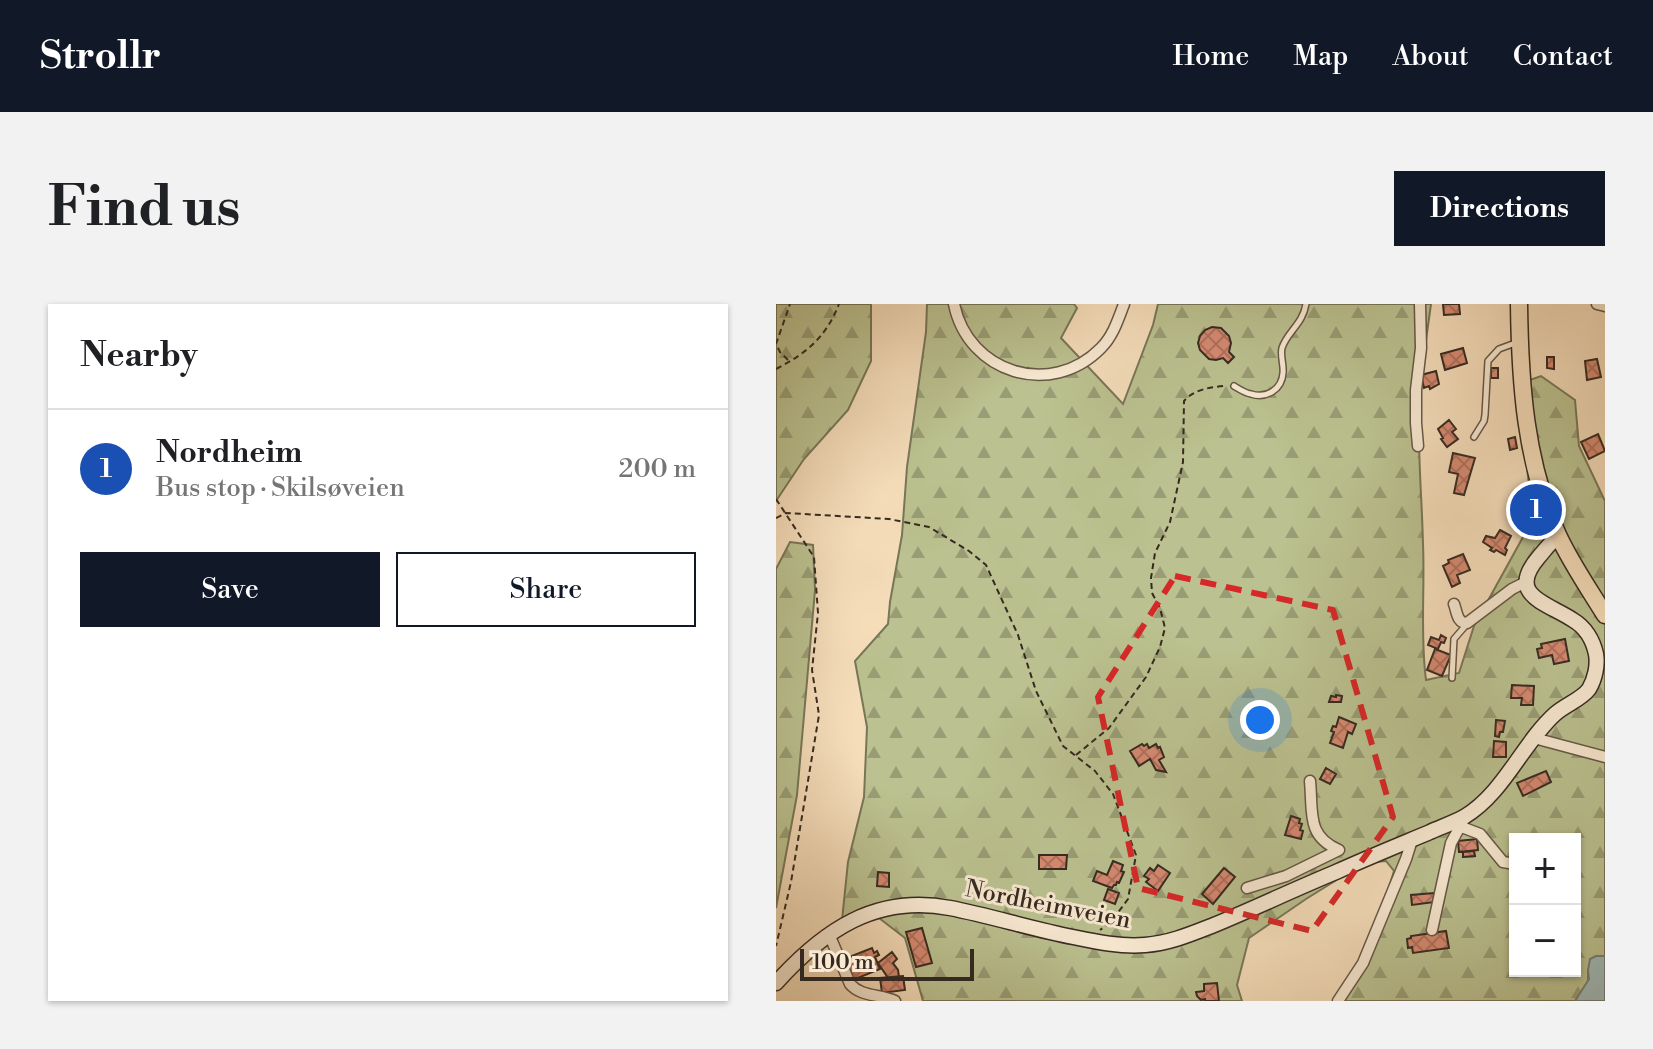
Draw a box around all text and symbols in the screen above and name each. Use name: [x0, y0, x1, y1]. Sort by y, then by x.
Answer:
text: Strollr: [40, 33, 161, 80]
text: Home: [1173, 39, 1249, 74]
text: Map: [1293, 39, 1348, 74]
text: About: [1392, 39, 1469, 74]
text: Contact: [1513, 39, 1613, 74]
button: Directions: [1394, 171, 1605, 246]
text: Find us: [48, 173, 241, 243]
text: Nearby: [80, 335, 198, 377]
text: Nordheim: [156, 434, 302, 472]
text: 1: [100, 453, 112, 485]
text: 200 m: [619, 453, 696, 485]
text: Bus stop · Skilsøveien: [156, 472, 405, 504]
pin: 1: [1510, 480, 1562, 540]
button: Save: [80, 552, 380, 627]
button: Share: [396, 552, 696, 627]
your location: [1240, 700, 1280, 740]
map controls: [1509, 833, 1581, 977]
button: +: [1509, 833, 1581, 905]
street label: Nordheimveien: [963, 874, 1133, 936]
button: −: [1509, 905, 1581, 977]
scale bar: [800, 945, 974, 981]
text: 100 m: [812, 949, 874, 976]

